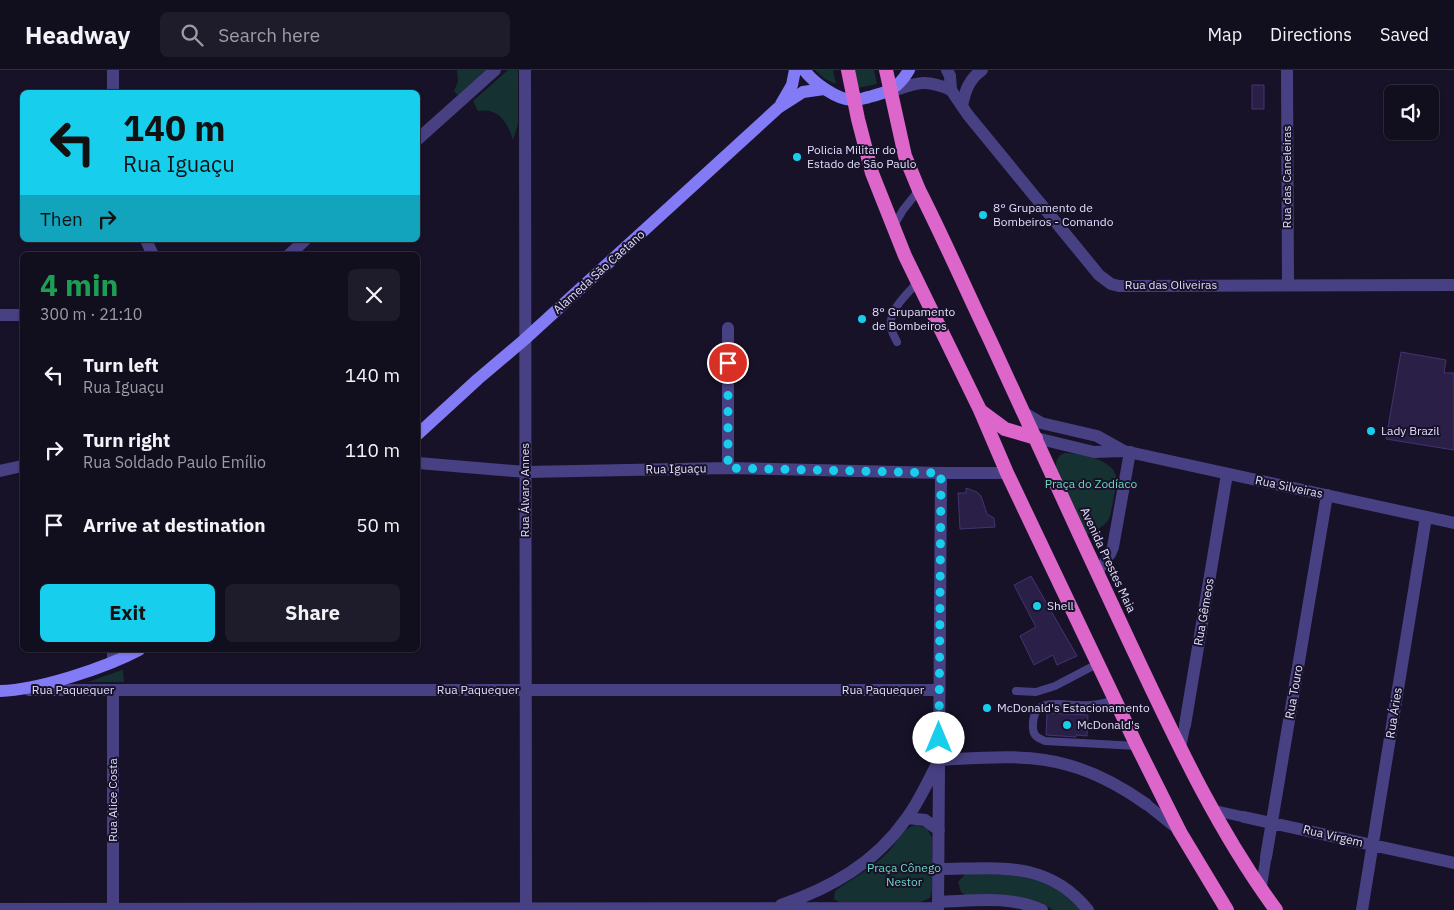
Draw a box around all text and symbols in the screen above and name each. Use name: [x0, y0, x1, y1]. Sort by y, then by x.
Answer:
search box: [160, 12, 510, 57]
text: Headway: [25, 19, 130, 51]
icon: search: [178, 21, 206, 49]
text: Search here: [218, 23, 320, 47]
text: Map: [1207, 23, 1242, 46]
text: Directions: [1270, 23, 1352, 46]
text: Saved: [1380, 23, 1429, 46]
map controls: [1384, 85, 1439, 140]
button: sound: [1384, 85, 1439, 140]
text: 140 m: [123, 105, 226, 151]
icon: left: [40, 110, 105, 175]
street label: Rua das Caneleiras: [1279, 126, 1294, 228]
place label: Policia Militar do Estado de São Paulo: [807, 142, 917, 171]
text: Rua Iguaçu: [123, 149, 235, 178]
marker: Policia Militar do Estado de São Paulo: [791, 151, 803, 163]
place label: 8° Grupamento de Bombeiros - Comando: [993, 200, 1114, 229]
icon: right: [93, 205, 121, 233]
text: Then: [40, 207, 83, 231]
marker: 8° Grupamento de Bombeiros - Comando: [977, 209, 989, 221]
street label: Alameda São Caetano: [550, 226, 648, 317]
text: 4 min: [40, 265, 118, 304]
button: close: [348, 269, 400, 321]
street label: Rua das Oliveiras: [1125, 277, 1217, 292]
text: 300 m · 21:10: [40, 304, 142, 324]
place label: 8° Grupamento de Bombeiros: [872, 304, 956, 333]
marker: 8° Grupamento de Bombeiros: [856, 313, 868, 325]
pin: [707, 342, 749, 384]
icon: arrive: [714, 349, 742, 377]
text: Turn left: [83, 353, 159, 377]
icon: left: [40, 361, 68, 389]
text: 140 m: [345, 363, 400, 387]
text: Rua Iguaçu: [83, 377, 164, 397]
place label: Lady Brazil: [1381, 423, 1440, 438]
marker: Lady Brazil: [1365, 425, 1377, 437]
text: Turn right: [83, 428, 170, 452]
icon: right: [40, 436, 68, 464]
text: 110 m: [345, 438, 400, 462]
street label: Rua Álvaro Annes: [517, 443, 532, 537]
text: Rua Soldado Paulo Emílio: [83, 452, 266, 472]
street label: Rua Iguaçu: [645, 460, 707, 477]
street label: Rua Silveiras: [1254, 472, 1324, 501]
park label: Praça do Zodíaco: [1045, 476, 1137, 491]
street label: Avenida Prestes Maia: [1077, 505, 1140, 615]
icon: arrive: [40, 511, 68, 539]
text: Arrive at destination: [83, 513, 266, 537]
text: 50 m: [356, 513, 400, 537]
street label: Rua Gêmeos: [1190, 577, 1217, 647]
button: Exit: [40, 584, 215, 642]
button: Share: [225, 584, 400, 642]
place label: Shell: [1047, 598, 1074, 613]
marker: Shell: [1031, 600, 1043, 612]
street label: Rua Touro: [1281, 664, 1306, 720]
street label: Rua Paquequer: [32, 682, 115, 697]
street label: Rua Paquequer: [437, 682, 520, 697]
street label: Rua Paquequer: [842, 682, 925, 697]
street label: Rua Áries: [1382, 686, 1405, 739]
place label: McDonald's Estacionamento: [997, 700, 1150, 715]
marker: McDonald's Estacionamento: [981, 702, 993, 714]
position arrow: [912, 711, 964, 763]
place label: McDonald's: [1077, 717, 1140, 732]
marker: McDonald's: [1061, 719, 1073, 731]
street label: Rua Alice Costa: [105, 758, 120, 842]
street label: Rua Virgem: [1301, 821, 1365, 850]
park label: Praça Cônego Nestor: [867, 860, 941, 889]

